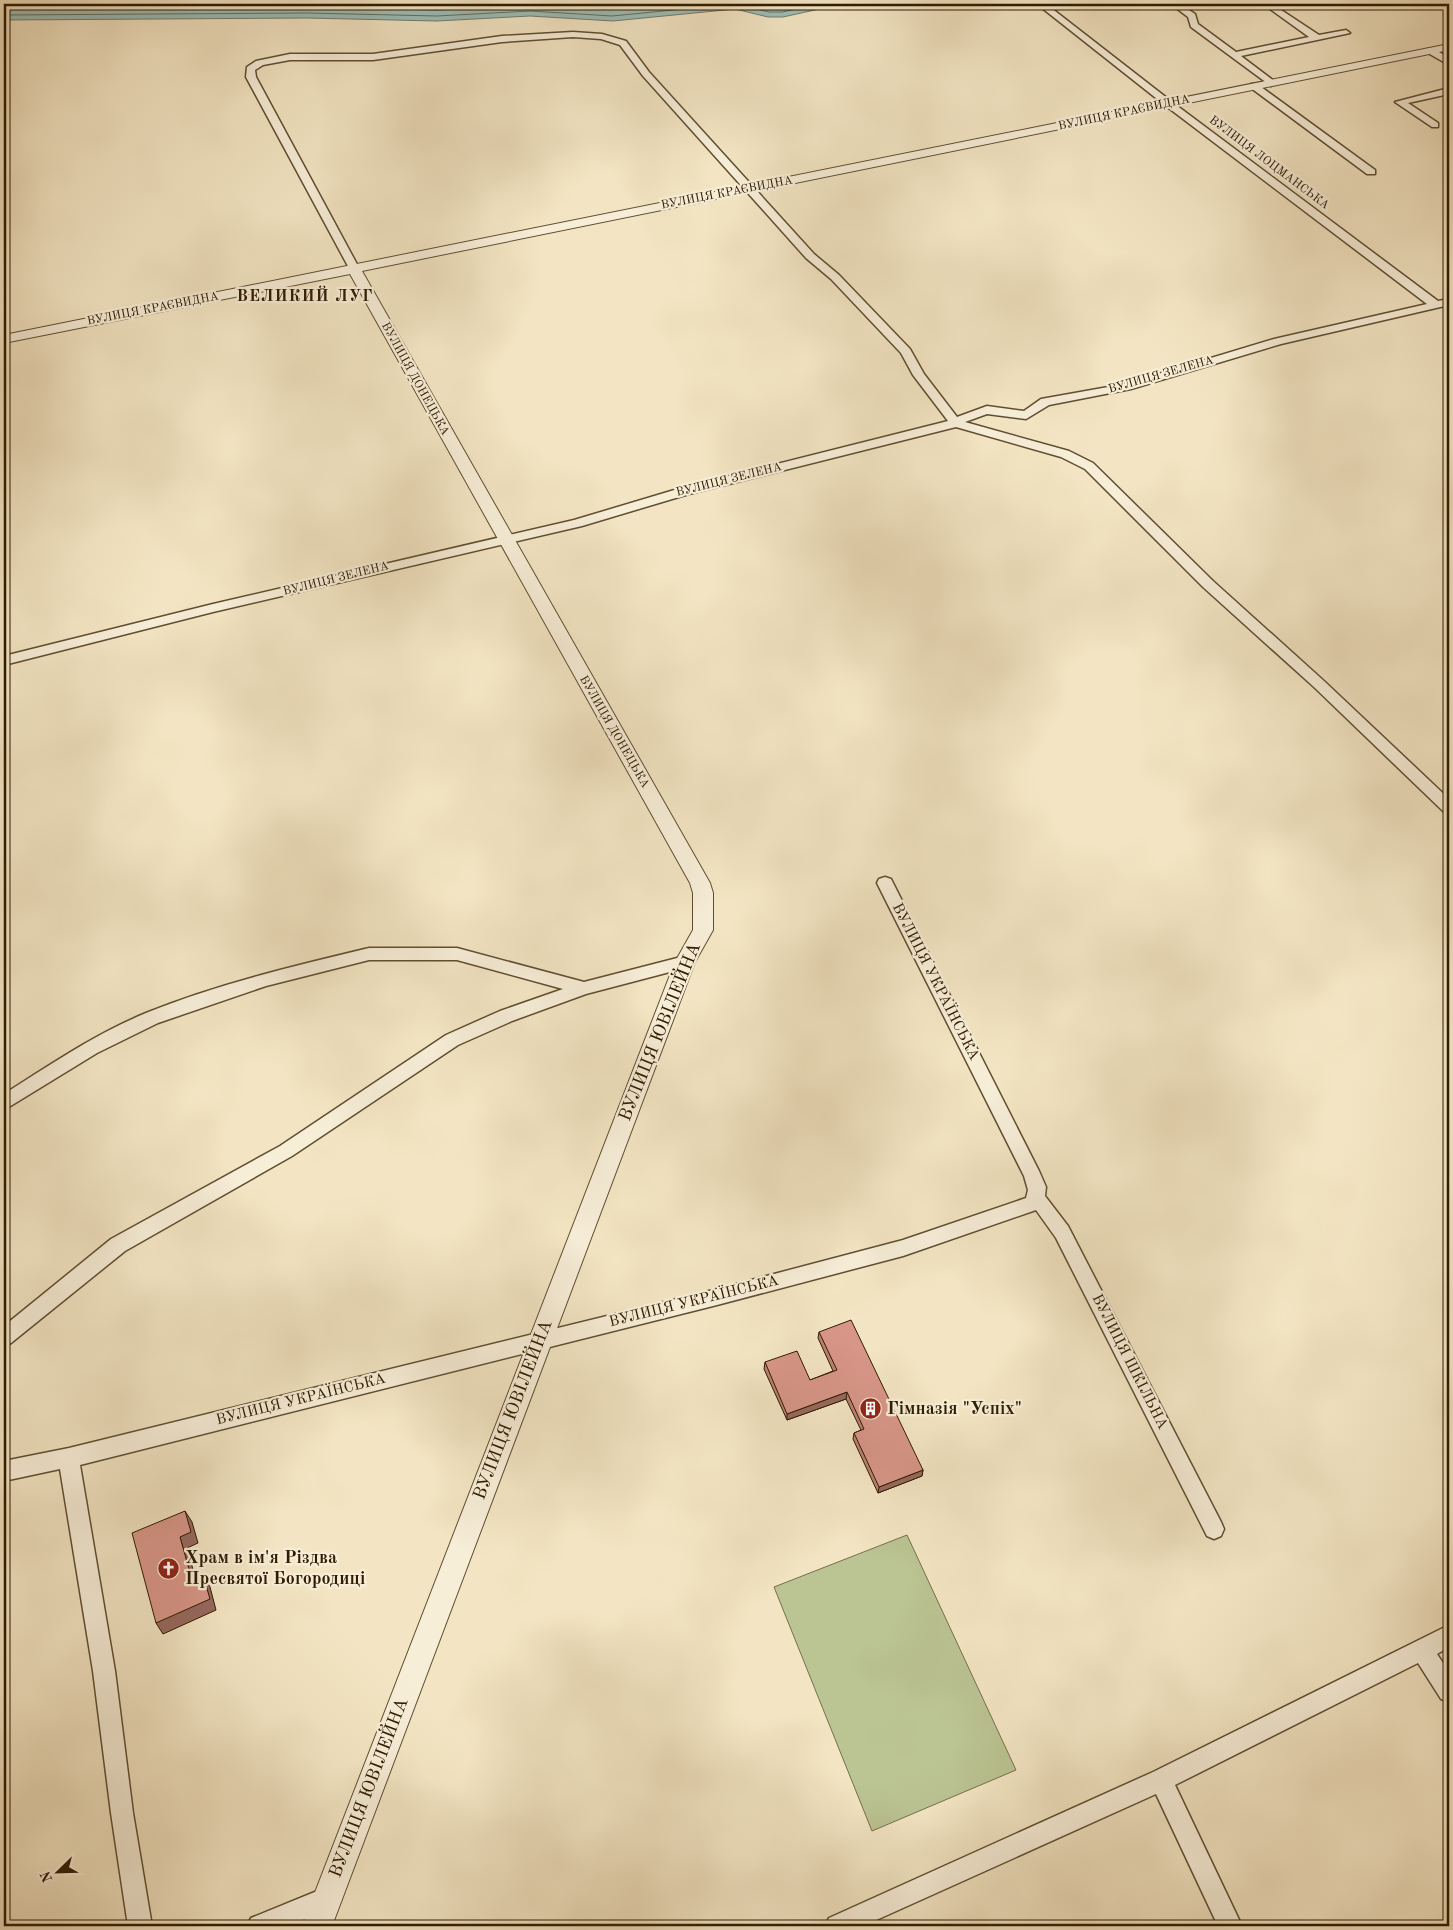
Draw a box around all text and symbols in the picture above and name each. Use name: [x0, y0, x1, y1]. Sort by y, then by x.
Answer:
street label: ВУЛИЦЯ КРАЄВИДНА: [1057, 93, 1191, 133]
street label: ВУЛИЦЯ ЛОЦМАНСЬКА: [1207, 114, 1331, 212]
street label: ВУЛИЦЯ КРАЄВИДНА: [660, 174, 794, 212]
district label: ВЕЛИКИЙ ЛУГ: [237, 285, 373, 305]
street label: ВУЛИЦЯ КРАЄВИДНА: [86, 290, 220, 328]
street label: ВУЛИЦЯ ДОНЕЦЬКА: [379, 320, 451, 438]
street label: ВУЛИЦЯ ЗЕЛЕНА: [1107, 354, 1215, 396]
street label: ВУЛИЦЯ ЗЕЛЕНА: [675, 461, 783, 499]
street label: ВУЛИЦЯ ЗЕЛЕНА: [282, 560, 390, 598]
street label: ВУЛИЦЯ ДОНЕЦЬКА: [577, 674, 651, 790]
street label: ВУЛИЦЯ УКРАЇНСЬКА: [889, 900, 984, 1064]
street label: ВУЛИЦЯ ЮВІЛЕЙНА: [612, 938, 704, 1124]
street label: ВУЛИЦЯ УКРАЇНСЬКА: [607, 1271, 781, 1330]
street label: ВУЛИЦЯ ШКІЛЬНА: [1088, 1292, 1170, 1433]
street label: ВУЛИЦЯ ЮВІЛЕЙНА: [467, 1316, 556, 1502]
street label: ВУЛИЦЯ УКРАЇНСЬКА: [214, 1369, 388, 1428]
building icon: Гімназія "Успіх": [859, 1397, 883, 1421]
place label: Гімназія "Успіх": [887, 1400, 1022, 1418]
place label: Храм в ім'я Різдва Пресвятої Богородиці: [185, 1549, 365, 1588]
church icon: Храм в ім'я Різдва Пресвятої Богородиці: [157, 1556, 181, 1580]
street label: ВУЛИЦЯ ЮВІЛЕЙНА: [323, 1694, 412, 1880]
north arrow: [32, 1848, 82, 1898]
text: N: [38, 1869, 55, 1884]

